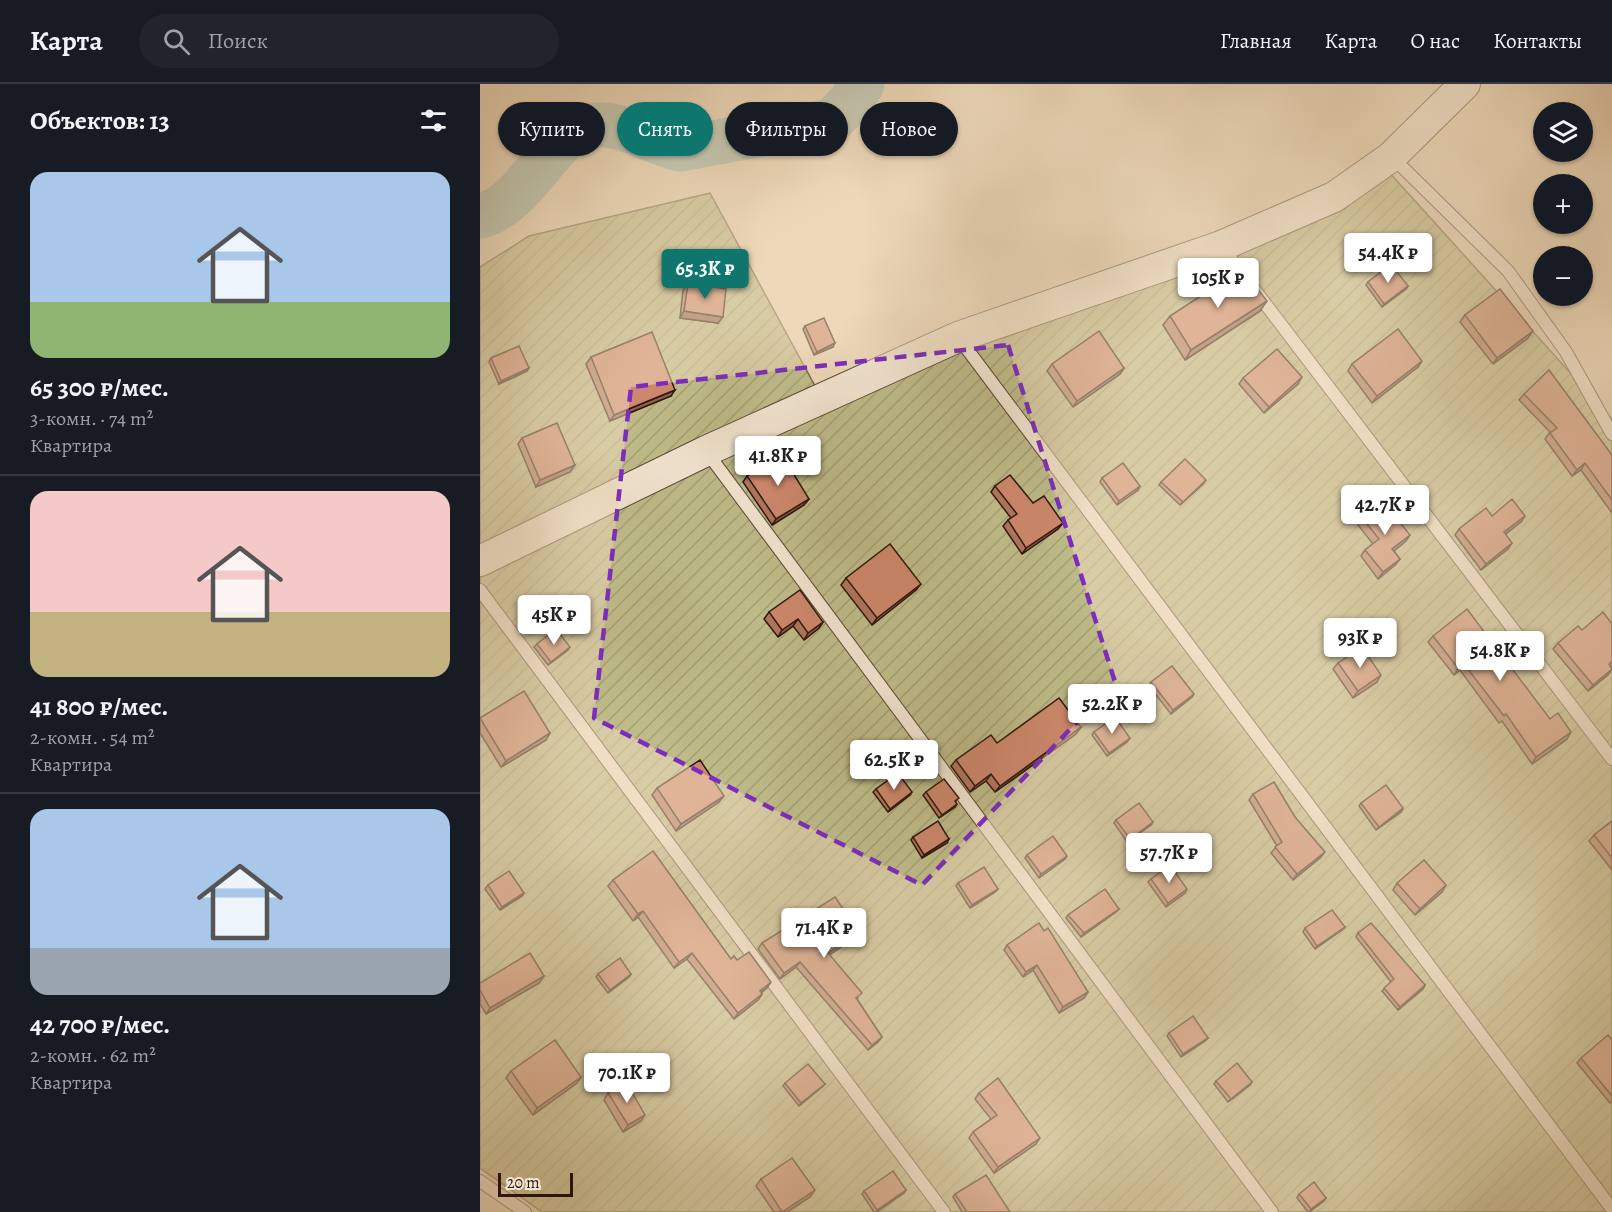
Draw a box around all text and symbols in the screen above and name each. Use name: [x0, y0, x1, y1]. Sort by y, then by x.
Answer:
search box: [139, 14, 559, 68]
text: Карта: [30, 22, 103, 60]
icon: search: [160, 25, 193, 58]
text: Поиск: [208, 26, 268, 56]
text: Главная: [1220, 27, 1292, 55]
text: Карта: [1325, 27, 1377, 55]
text: О нас: [1410, 27, 1460, 55]
text: Контакты: [1493, 27, 1582, 55]
chip: Купить: [498, 102, 605, 156]
chip: Снять: [617, 102, 713, 156]
chip: Фильтры: [725, 102, 848, 156]
chip: Новое: [860, 102, 958, 156]
map controls: [1533, 102, 1593, 306]
button: layers: [1533, 102, 1593, 162]
text: Объектов: 13: [30, 103, 170, 138]
icon: filters: [417, 104, 450, 137]
button: +: [1533, 174, 1593, 234]
icon: home: [186, 211, 294, 319]
pin: 54.4K ₽: [1333, 233, 1443, 284]
text: 54.4K ₽: [1358, 239, 1418, 266]
button: −: [1533, 246, 1593, 306]
pin: 65.3K ₽: [650, 249, 760, 300]
text: 65.3K ₽: [676, 255, 734, 282]
pin: 105K ₽: [1169, 258, 1267, 309]
text: 105K ₽: [1192, 264, 1244, 291]
text: 65 300 ₽/мес.: [30, 370, 169, 405]
text: 3-комн. · 74 m²: [30, 405, 153, 432]
text: Квартира: [30, 432, 112, 459]
pin: 41.8K ₽: [723, 436, 833, 487]
text: 41.8K ₽: [749, 442, 807, 469]
pin: 42.7K ₽: [1330, 485, 1440, 536]
text: 42.7K ₽: [1355, 491, 1415, 518]
icon: home: [186, 530, 294, 638]
pin: 45K ₽: [512, 595, 596, 646]
text: 45K ₽: [532, 601, 576, 628]
pin: 93K ₽: [1318, 618, 1402, 669]
text: 93K ₽: [1338, 624, 1382, 651]
pin: 54.8K ₽: [1445, 631, 1555, 682]
text: 54.8K ₽: [1470, 637, 1530, 664]
pin: 52.2K ₽: [1057, 684, 1167, 735]
text: 41 800 ₽/мес.: [30, 689, 168, 724]
text: 52.2K ₽: [1082, 690, 1142, 717]
text: 2-комн. · 54 m²: [30, 724, 155, 751]
pin: 62.5K ₽: [839, 740, 949, 791]
text: 62.5K ₽: [864, 746, 924, 773]
text: Квартира: [30, 751, 112, 778]
pin: 57.7K ₽: [1114, 833, 1224, 884]
text: 57.7K ₽: [1140, 839, 1198, 866]
icon: home: [186, 848, 294, 956]
pin: 71.4K ₽: [769, 908, 879, 959]
text: 71.4K ₽: [795, 914, 853, 941]
text: 42 700 ₽/мес.: [30, 1007, 170, 1042]
text: 2-комн. · 62 m²: [30, 1042, 156, 1069]
pin: 70.1K ₽: [572, 1053, 682, 1104]
text: 70.1K ₽: [598, 1059, 656, 1086]
text: Квартира: [30, 1069, 112, 1096]
scale bar: [498, 1170, 573, 1198]
text: 20 m: [507, 1172, 540, 1194]

